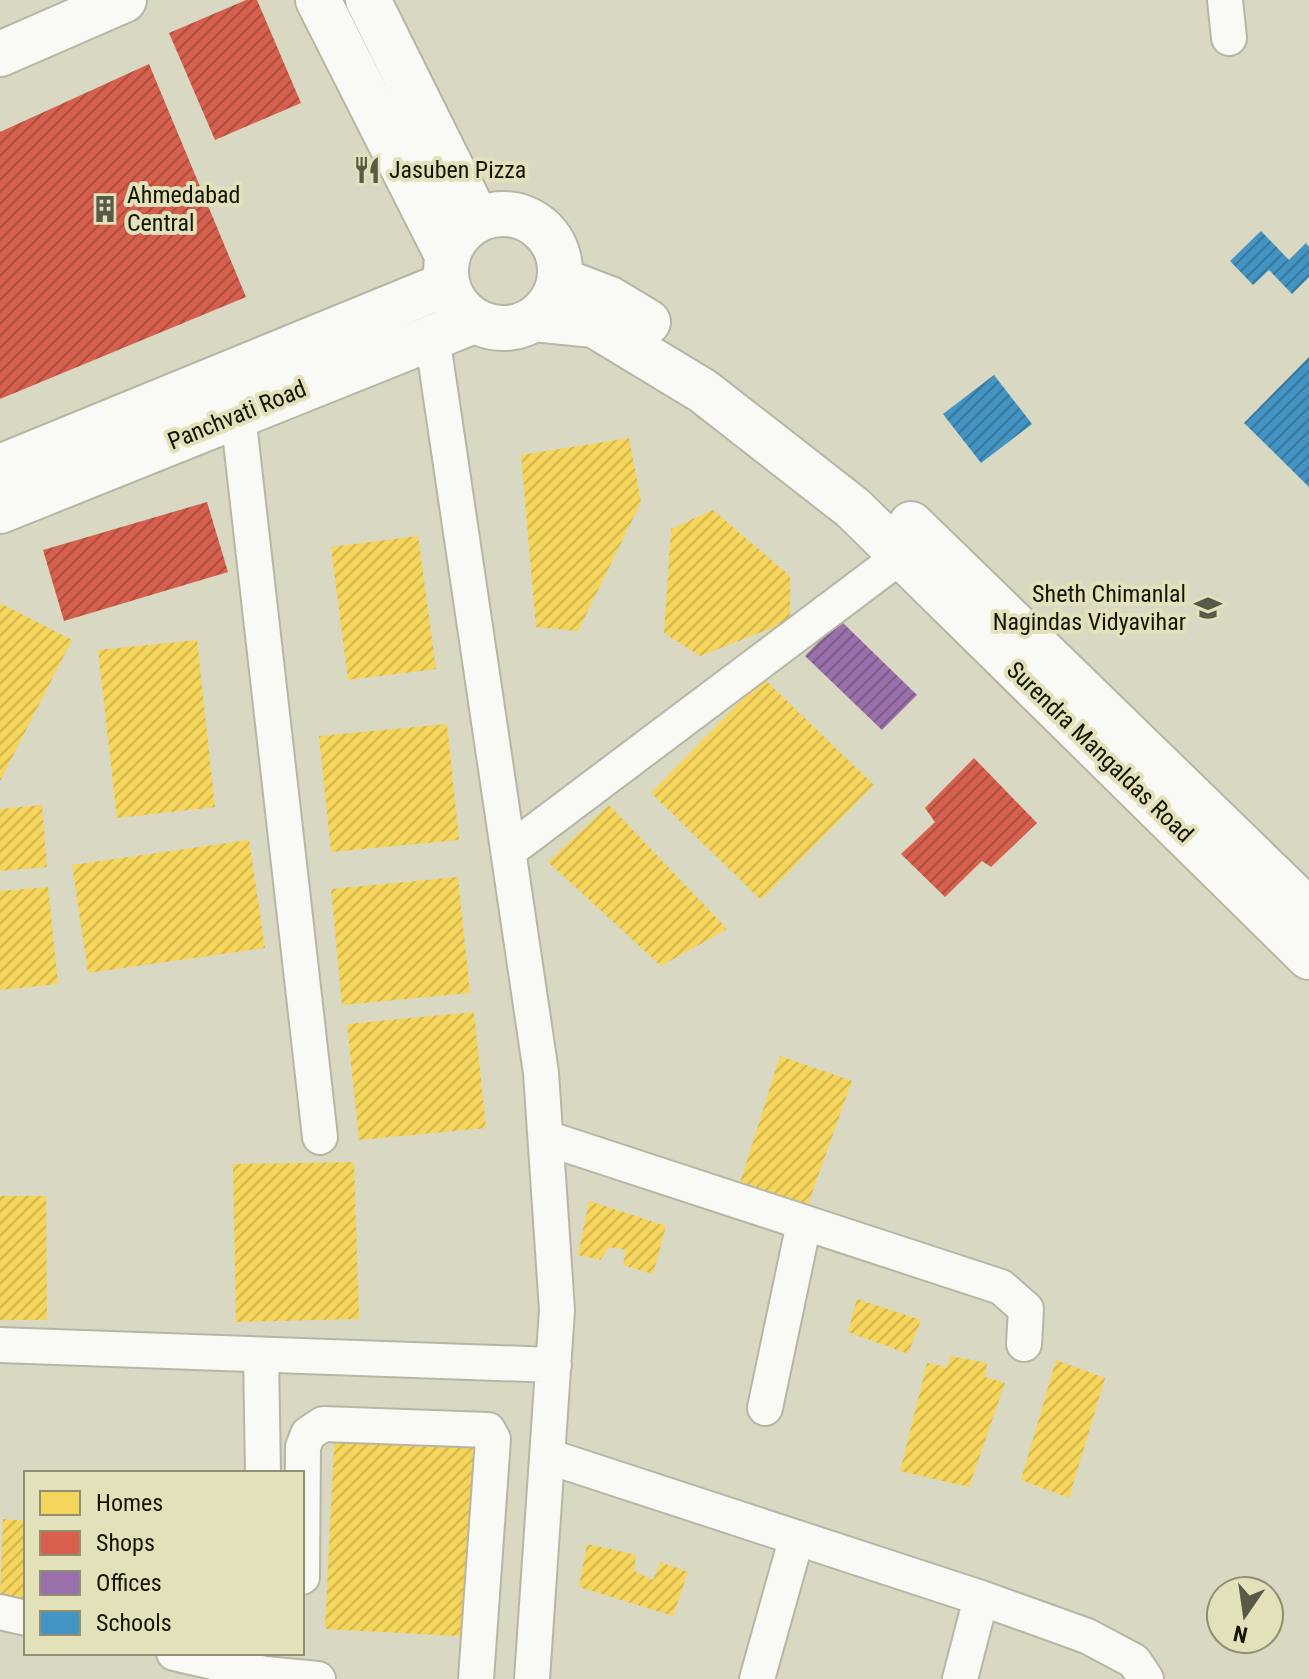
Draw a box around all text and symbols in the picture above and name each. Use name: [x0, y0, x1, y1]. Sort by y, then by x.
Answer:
restaurant icon: Jasuben Pizza: [352, 155, 382, 185]
place label: Jasuben Pizza: [389, 156, 526, 184]
place label: Ahmedabad Central: [127, 181, 240, 237]
building icon: Ahmedabad Central: [90, 194, 120, 224]
street label: Panchvati Road: [164, 375, 310, 455]
place label: Sheth Chimanlal Nagindas Vidyavihar: [993, 580, 1186, 636]
school or university icon: Sheth Chimanlal Nagindas Vidyavihar: [1193, 593, 1223, 623]
street label: Surendra Mangaldas Road: [1001, 656, 1199, 848]
legend: [24, 1471, 304, 1655]
text: Homes: [96, 1489, 163, 1517]
text: Shops: [96, 1529, 155, 1557]
text: Offices: [96, 1569, 162, 1597]
north arrow: [1205, 1575, 1285, 1655]
text: Schools: [96, 1609, 172, 1637]
text: N: [1231, 1620, 1250, 1648]

